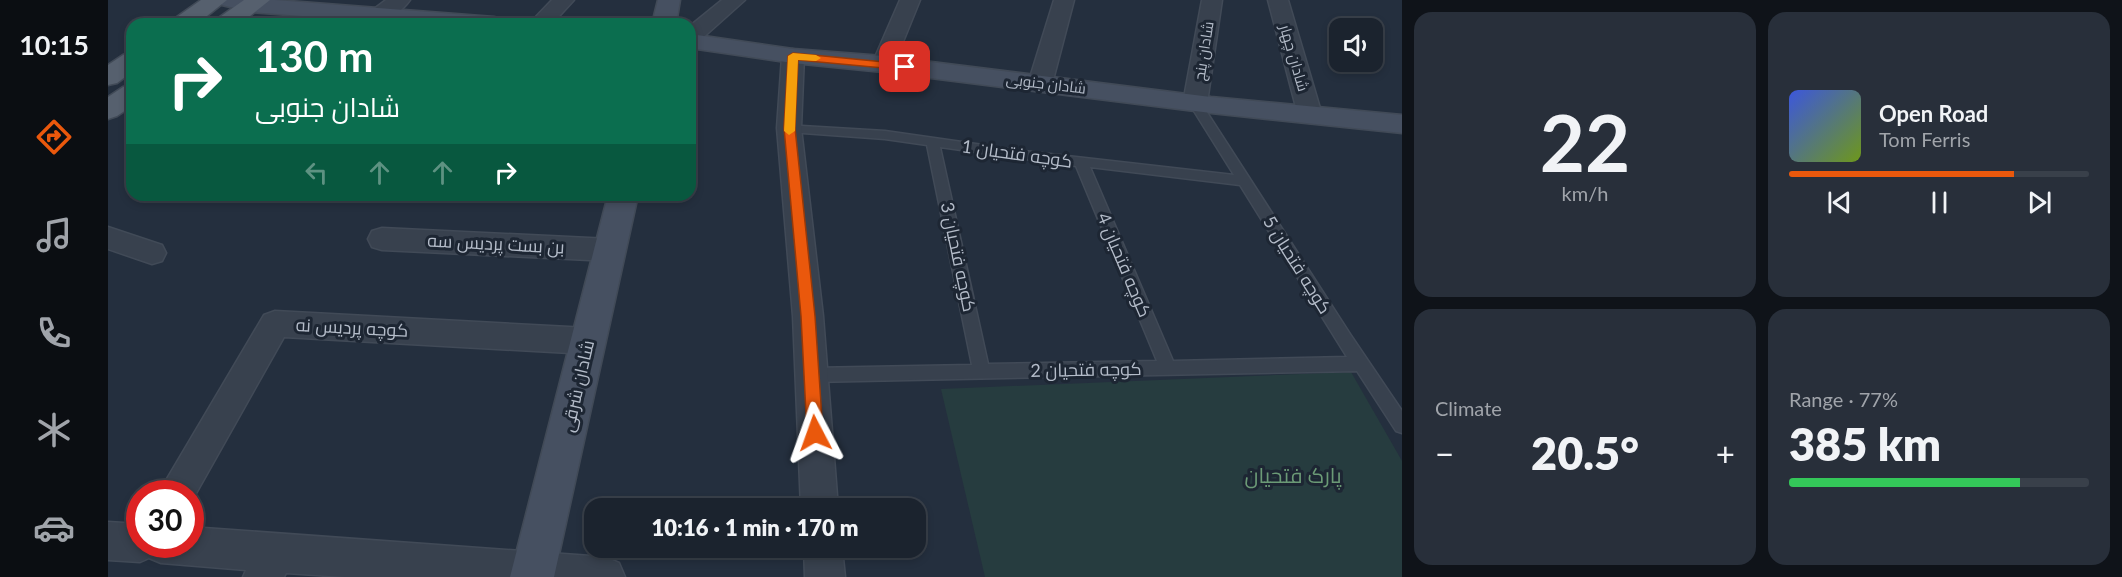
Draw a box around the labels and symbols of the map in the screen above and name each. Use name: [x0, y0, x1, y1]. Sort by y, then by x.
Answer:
street label: شادان پنج: [1189, 20, 1220, 82]
street label: شادان چهار: [1275, 21, 1313, 94]
pin: [879, 41, 930, 92]
street label: شادان جنوبی: [1005, 69, 1087, 99]
street label: کوچه فتحیان 1: [960, 134, 1074, 174]
street label: کوچه فتحیان 3: [935, 200, 981, 314]
street label: کوچه فتحیان 4: [1091, 209, 1157, 321]
street label: کوچه فتحیان 5: [1257, 211, 1337, 319]
street label: بن بست پردیس سه: [427, 228, 565, 260]
street label: کوچه پردیس نه: [295, 313, 409, 343]
street label: شادان شرقی: [556, 338, 599, 434]
street label: کوچه فتحیان 2: [1030, 357, 1142, 383]
position arrow: [783, 401, 847, 465]
park label: پارک فتحیان: [1244, 462, 1342, 490]
speed limit sign: 30: [126, 480, 204, 558]

